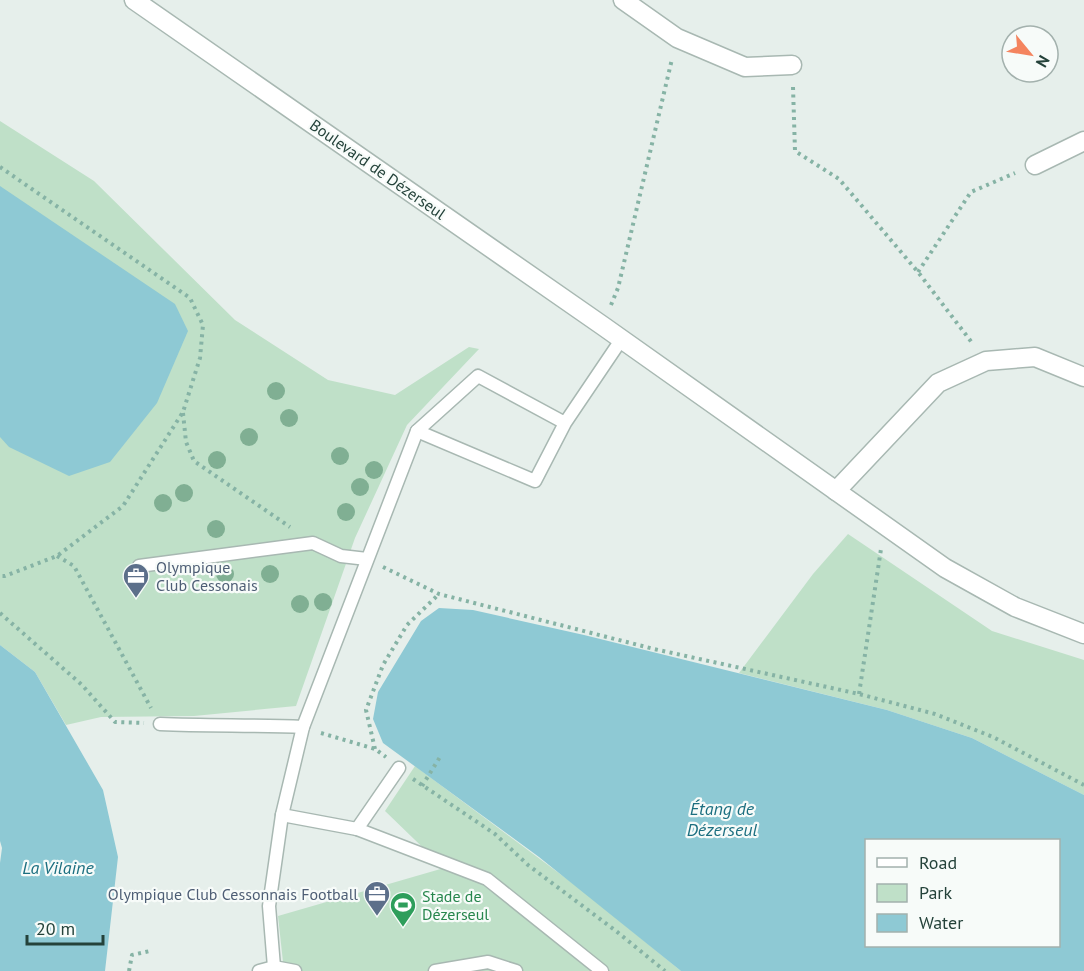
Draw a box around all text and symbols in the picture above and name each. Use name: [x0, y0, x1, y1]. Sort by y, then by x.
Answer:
north arrow: [1000, 24, 1060, 84]
text: N: [1032, 52, 1054, 71]
street label: Boulevard de Dézerseul: [306, 115, 450, 224]
place label: Olympique Club Cessonais: [156, 557, 258, 595]
office icon: Olympique Club Cessonais: [121, 561, 151, 599]
water label: Étang de Dézerseul: [687, 797, 757, 841]
legend: [865, 839, 1060, 947]
text: Road: [919, 851, 957, 874]
water label: La Vilaine: [22, 856, 95, 879]
office icon: Olympique Club Cessonnais Football: [362, 879, 392, 917]
text: Park: [919, 881, 952, 904]
place label: Olympique Club Cessonnais Football: [108, 884, 358, 904]
place label: Stade de Dézerseul: [422, 886, 489, 924]
sports icon: Stade de Dézerseul: [388, 890, 418, 928]
scale bar: [27, 908, 104, 946]
text: Water: [919, 911, 963, 934]
text: 20 m: [36, 917, 75, 940]

